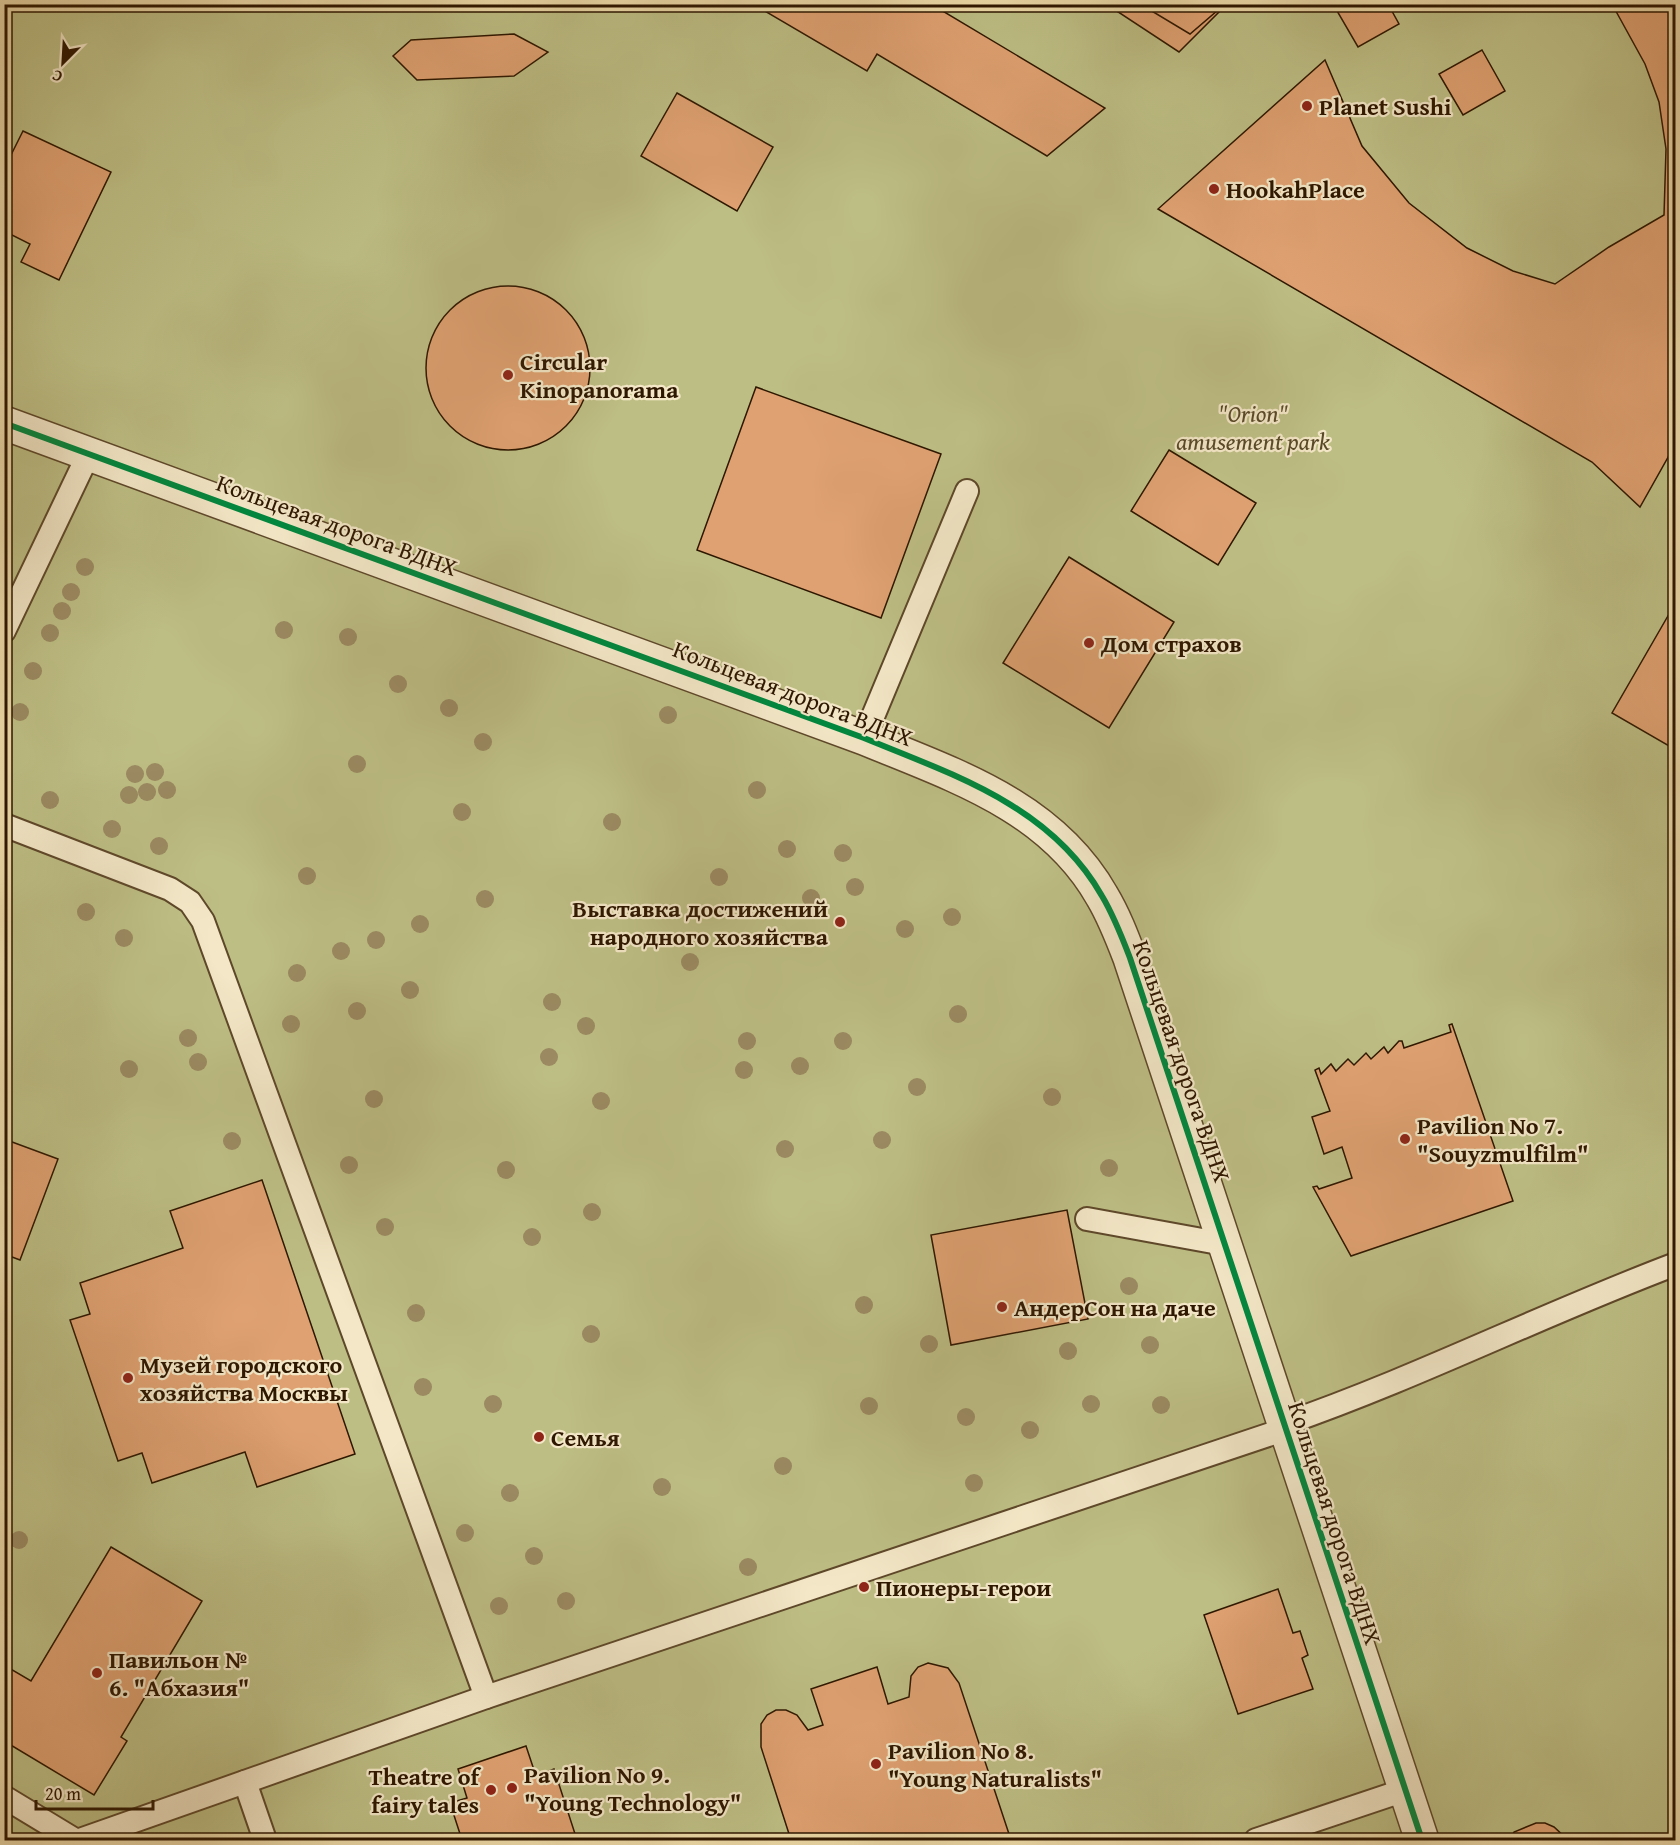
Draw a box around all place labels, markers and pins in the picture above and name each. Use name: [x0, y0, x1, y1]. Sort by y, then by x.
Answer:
place label: Planet Sushi: [1319, 89, 1451, 124]
marker: Planet Sushi: [1300, 99, 1314, 113]
place label: HookahPlace: [1226, 172, 1365, 207]
marker: HookahPlace: [1207, 182, 1221, 196]
place label: Circular Kinopanorama: [520, 344, 679, 407]
marker: Circular Kinopanorama: [501, 368, 515, 382]
place label: Дом страхов: [1100, 626, 1242, 661]
marker: Дом страхов: [1082, 636, 1096, 650]
place label: Выставка достижений народного хозяйства: [572, 891, 829, 954]
marker: Выставка достижений народного хозяйства: [833, 915, 847, 929]
place label: Pavilion No 7. "Souyzmulfilm": [1417, 1108, 1589, 1171]
marker: Pavilion No 7. "Souyzmulfilm": [1398, 1132, 1412, 1146]
place label: АндерСон на даче: [1014, 1290, 1216, 1325]
marker: АндерСон на даче: [995, 1300, 1009, 1314]
place label: Музей городского хозяйства Москвы: [140, 1347, 348, 1410]
marker: Музей городского хозяйства Москвы: [121, 1371, 135, 1385]
place label: Семья: [551, 1420, 620, 1455]
marker: Семья: [532, 1430, 546, 1444]
place label: Пионеры-герои: [876, 1570, 1051, 1605]
marker: Пионеры-герои: [857, 1580, 871, 1594]
place label: Павильон № 6. "Абхазия": [109, 1642, 249, 1705]
marker: Павильон № 6. "Абхазия": [90, 1666, 104, 1680]
place label: Pavilion No 8. "Young Naturalists": [888, 1733, 1102, 1796]
place label: Pavilion No 9. "Young Technology": [524, 1757, 741, 1820]
marker: Pavilion No 8. "Young Naturalists": [869, 1757, 883, 1771]
place label: Theatre of fairy tales: [369, 1759, 482, 1822]
marker: Pavilion No 9. "Young Technology": [505, 1781, 519, 1795]
marker: Theatre of fairy tales: [484, 1783, 498, 1797]

